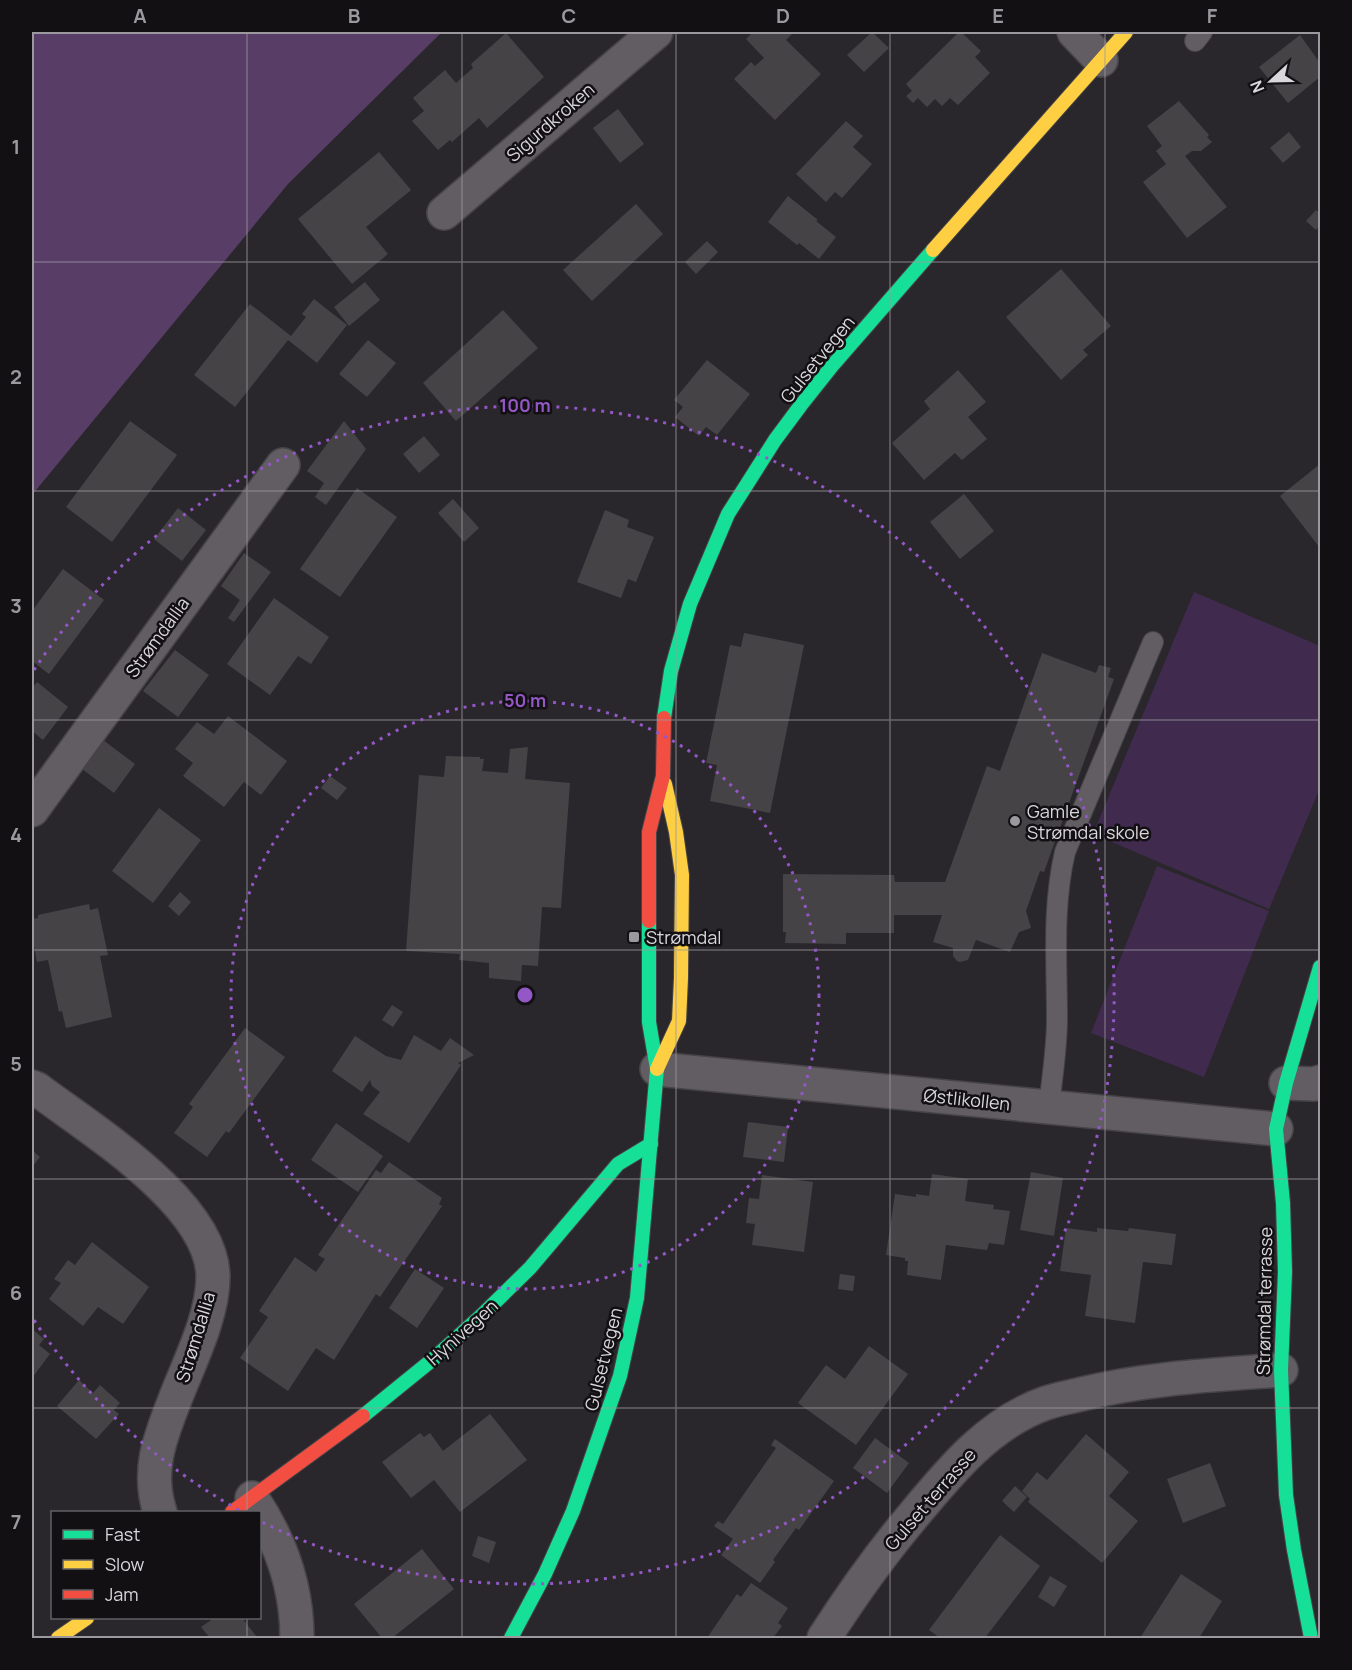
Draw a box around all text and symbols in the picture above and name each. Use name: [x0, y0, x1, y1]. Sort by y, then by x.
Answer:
text: A: [133, 2, 147, 29]
text: B: [348, 2, 361, 29]
text: C: [562, 2, 576, 29]
text: D: [776, 2, 790, 29]
text: E: [992, 2, 1004, 29]
text: F: [1207, 2, 1218, 29]
north arrow: [1241, 51, 1301, 111]
street label: Sigurdkroken: [501, 77, 599, 167]
text: N: [1245, 77, 1269, 96]
text: 1: [12, 133, 20, 160]
street label: Gulsetvegen: [774, 310, 860, 408]
text: 2: [10, 363, 22, 390]
text: 100 m: [499, 393, 551, 417]
text: 3: [10, 592, 22, 619]
street label: Strømdallia: [120, 592, 194, 682]
text: 50 m: [504, 688, 546, 712]
place label: Gamle Strømdal skole: [1027, 799, 1150, 844]
marker: Gamle Strømdal skole: [1008, 814, 1022, 828]
text: 4: [10, 821, 22, 848]
place label: Strømdal: [646, 925, 721, 949]
marker: Strømdal: [627, 930, 641, 944]
centre of rings: [515, 985, 535, 1005]
text: 5: [10, 1050, 22, 1077]
street label: Østlikollen: [923, 1083, 1011, 1115]
street label: Strømdal terrasse: [1251, 1227, 1277, 1375]
text: 6: [10, 1279, 22, 1306]
street label: Strømdallia: [170, 1289, 220, 1385]
street label: Hynivegen: [421, 1294, 503, 1370]
street label: Gulsetvegen: [579, 1305, 627, 1413]
street label: Gulset terrasse: [879, 1443, 981, 1555]
text: 7: [11, 1508, 21, 1535]
legend: [51, 1511, 261, 1619]
text: Fast: [105, 1522, 140, 1546]
text: Slow: [105, 1552, 145, 1576]
text: Jam: [105, 1582, 139, 1606]

